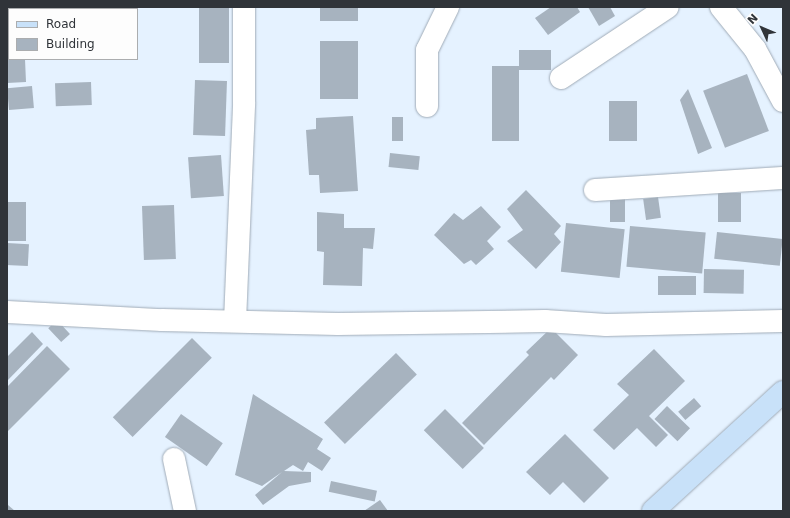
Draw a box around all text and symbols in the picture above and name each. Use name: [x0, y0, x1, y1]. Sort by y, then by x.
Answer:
legend: [8, 8, 138, 60]
north arrow: [742, 8, 782, 48]
text: N: [745, 11, 761, 27]
text: Road: [46, 17, 76, 31]
text: Building: [46, 37, 95, 51]

